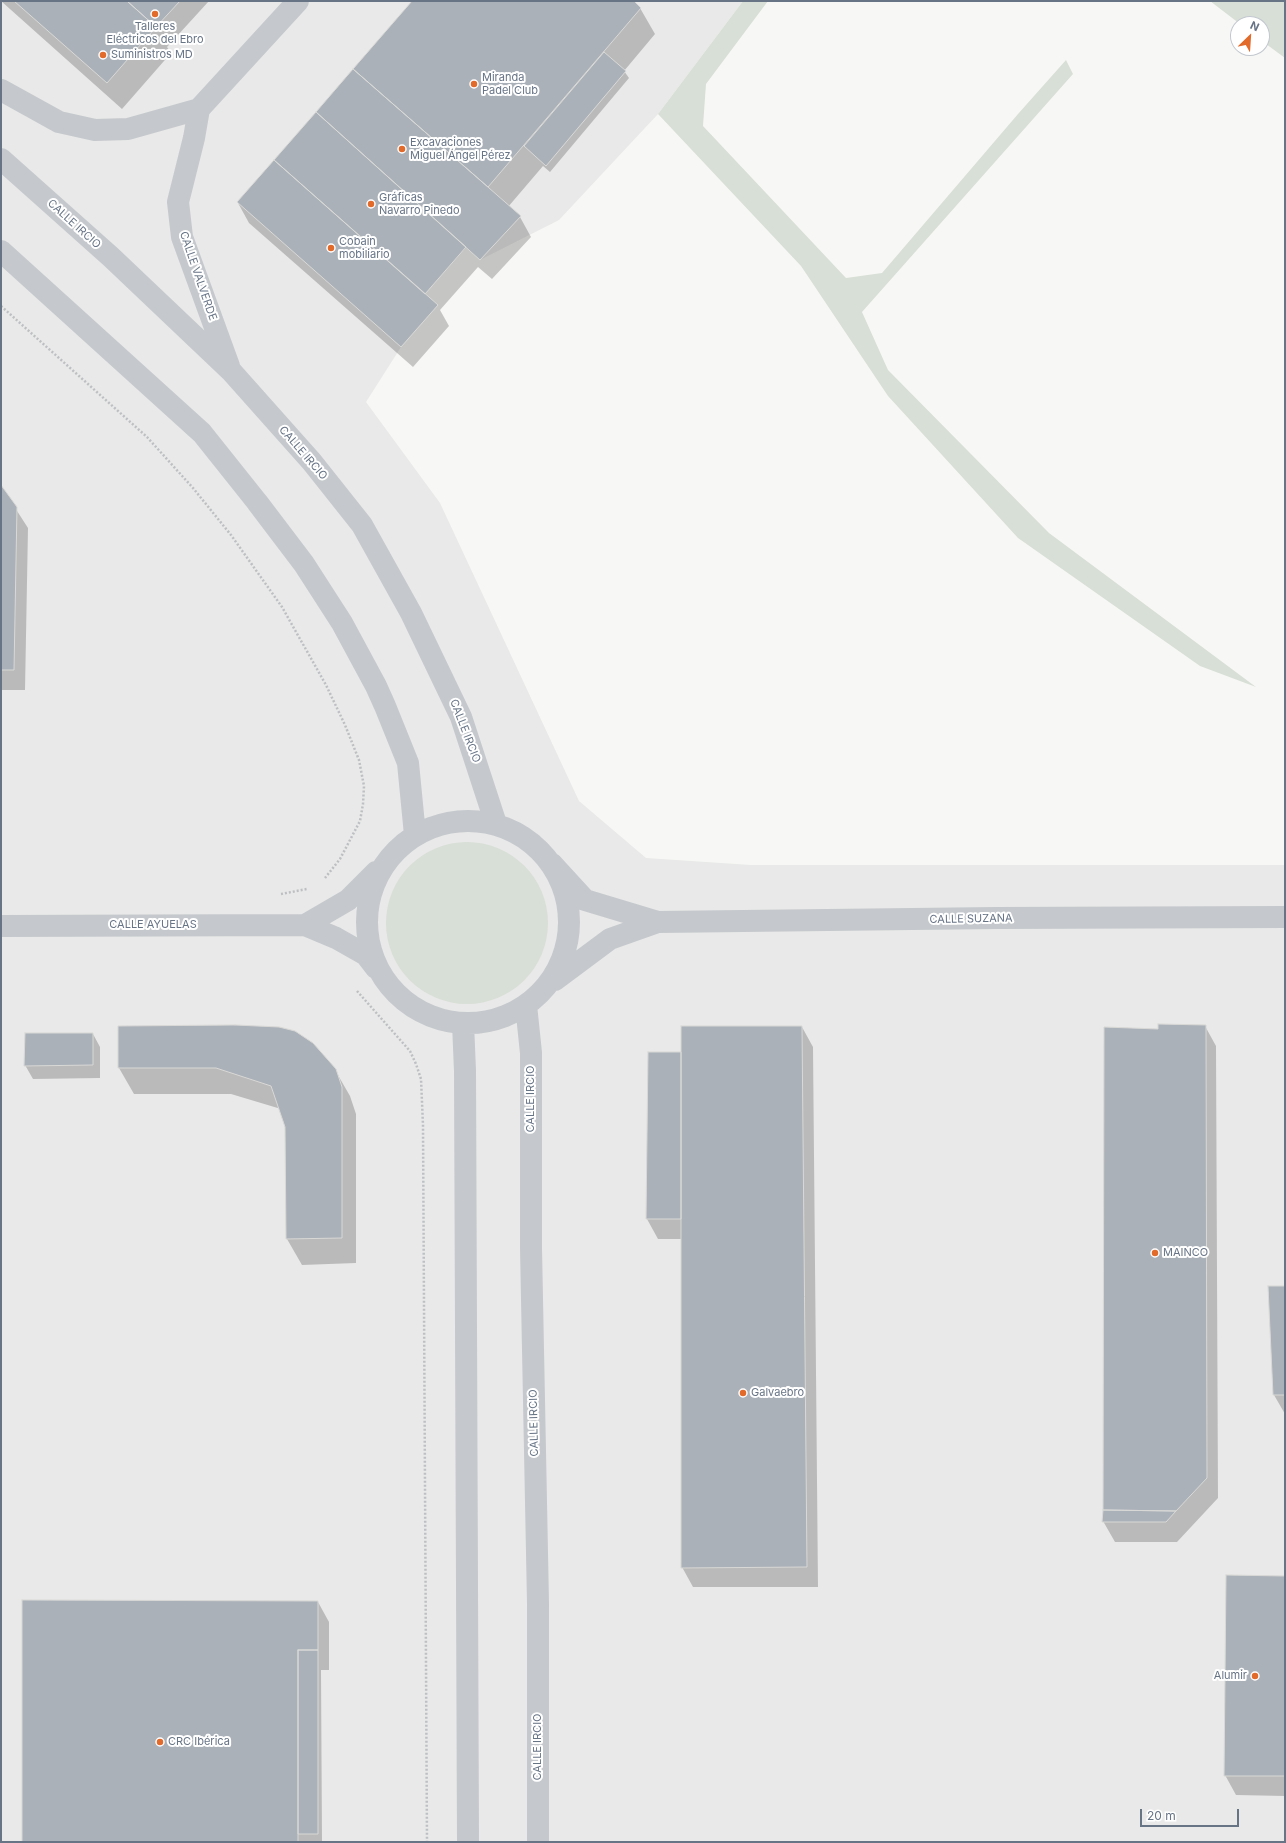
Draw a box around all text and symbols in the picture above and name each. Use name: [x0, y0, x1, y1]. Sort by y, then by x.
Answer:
marker: Talleres Eléctricos del Ebro: [150, 9, 160, 19]
north arrow: [1230, 16, 1270, 56]
text: N: [1248, 18, 1261, 34]
place label: Talleres Eléctricos del Ebro: [106, 20, 204, 46]
place label: Suministros MD: [111, 48, 193, 62]
marker: Suministros MD: [98, 50, 108, 60]
place label: Miranda Padel Club: [482, 71, 538, 97]
marker: Miranda Padel Club: [469, 79, 479, 89]
place label: Excavaciones Miguel Ángel Pérez: [410, 136, 511, 162]
marker: Excavaciones Miguel Ángel Pérez: [397, 144, 407, 154]
place label: Gráficas Navarro Pinedo: [379, 191, 460, 217]
street label: CALLE IRCIO: [45, 197, 103, 251]
marker: Gráficas Navarro Pinedo: [366, 199, 376, 209]
street label: CALLE VALVERDE: [177, 230, 219, 322]
place label: Cobain mobiliario: [339, 235, 390, 261]
marker: Cobain mobiliario: [326, 243, 336, 253]
street label: CALLE IRCIO: [276, 423, 330, 483]
street label: CALLE IRCIO: [447, 697, 483, 765]
street label: CALLE SUZANA: [929, 912, 1013, 926]
street label: CALLE AYUELAS: [109, 918, 197, 932]
street label: CALLE IRCIO: [524, 1066, 538, 1132]
place label: MAINCO: [1163, 1246, 1208, 1260]
marker: MAINCO: [1150, 1248, 1160, 1258]
place label: Galvaebro: [751, 1386, 804, 1400]
marker: Galvaebro: [738, 1388, 748, 1398]
street label: CALLE IRCIO: [527, 1389, 541, 1457]
place label: Alumir: [1214, 1669, 1247, 1683]
marker: Alumir: [1250, 1671, 1260, 1681]
street label: CALLE IRCIO: [531, 1714, 545, 1780]
place label: CRC Ibérica: [168, 1735, 230, 1749]
marker: CRC Ibérica: [155, 1737, 165, 1747]
scale bar: [1142, 1801, 1241, 1827]
text: 20 m: [1147, 1808, 1176, 1823]

